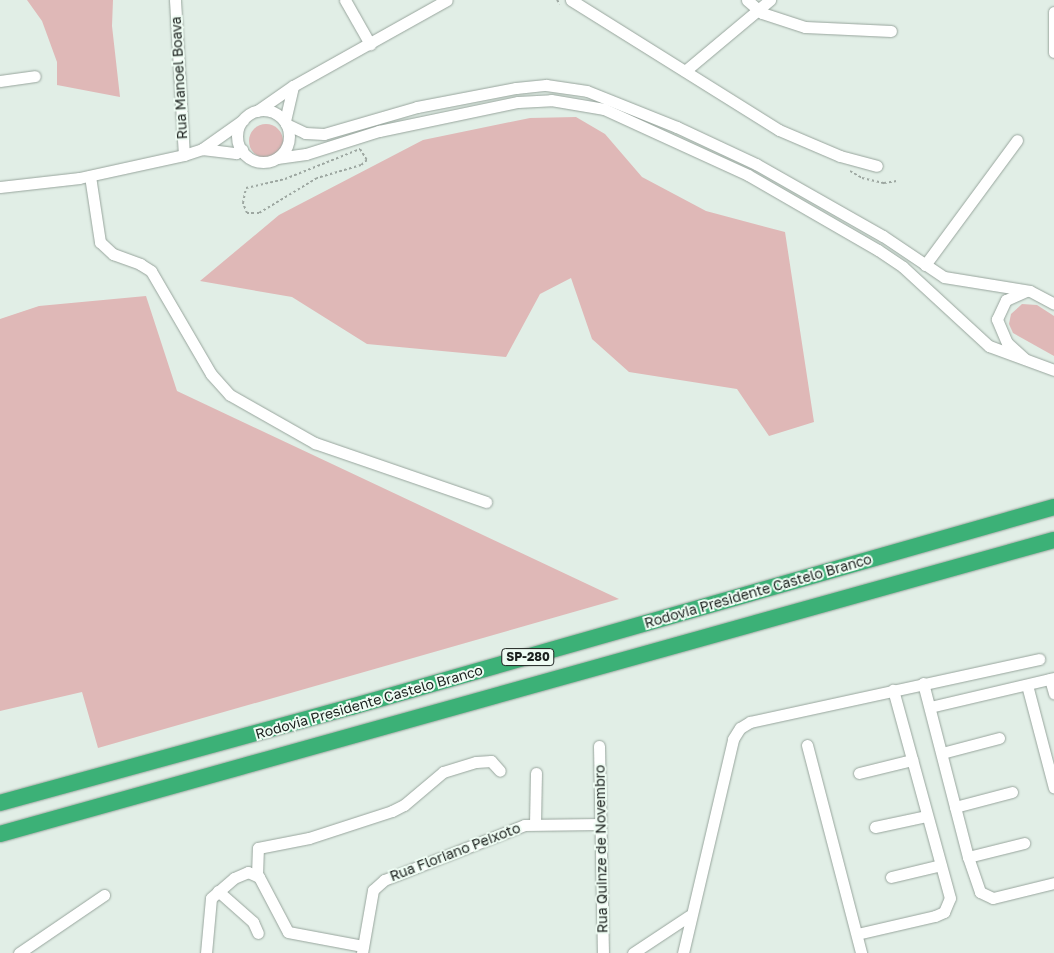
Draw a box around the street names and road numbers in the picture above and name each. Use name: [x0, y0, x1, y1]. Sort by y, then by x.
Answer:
street label: Rua Manoel Boava: [167, 16, 191, 140]
street label: Rodovia Presidente Castelo Branco: [642, 550, 874, 632]
road number: SP-280: [500, 648, 556, 666]
street label: Rodovia Presidente Castelo Branco: [253, 661, 485, 743]
street label: Rua Quinze de Novembro: [591, 765, 611, 933]
street label: Rua Floriano Peixoto: [387, 819, 523, 885]

